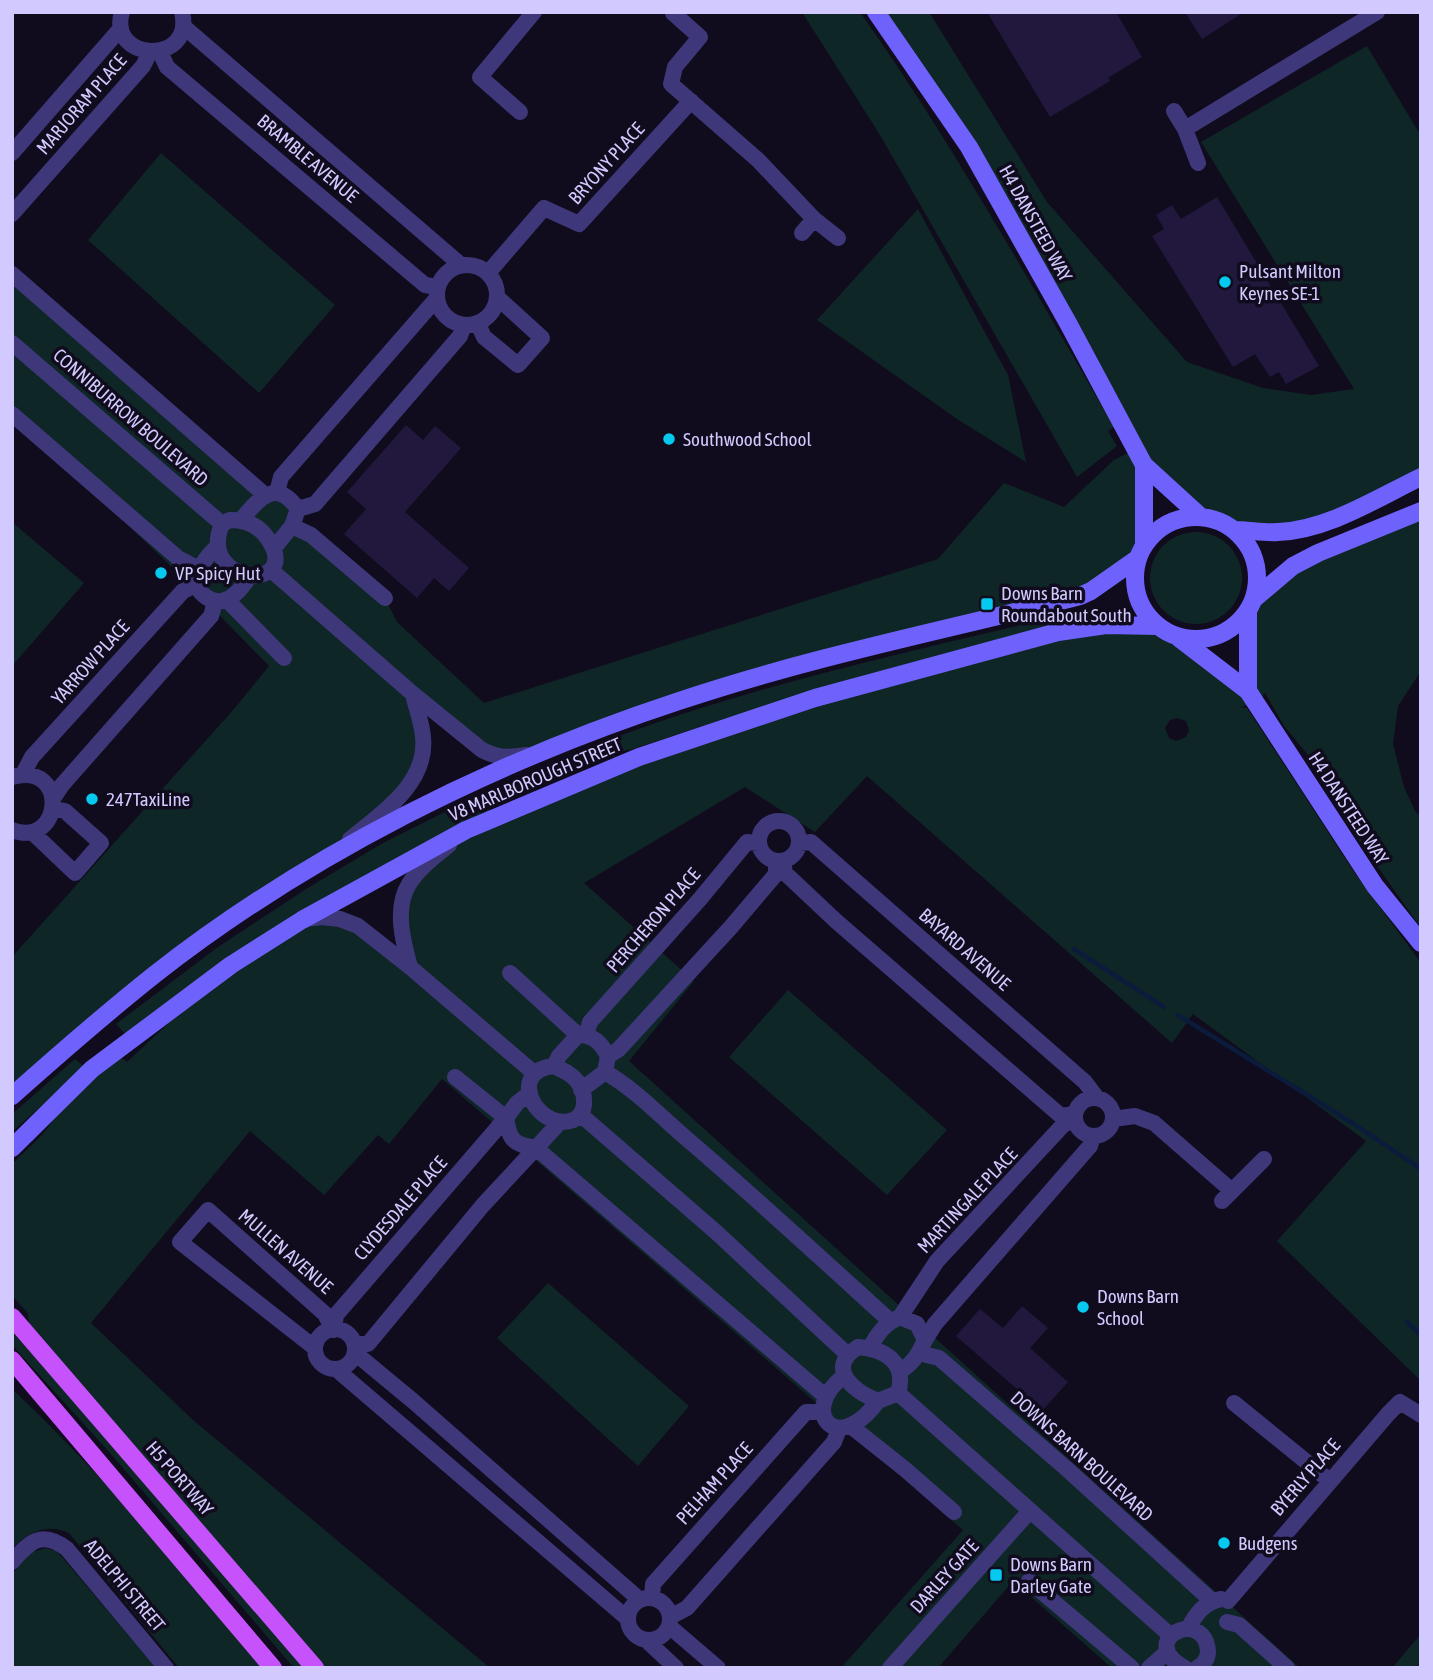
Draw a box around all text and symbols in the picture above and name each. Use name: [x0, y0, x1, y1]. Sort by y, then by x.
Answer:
street label: MARJORAM PLACE: [32, 49, 130, 159]
street label: BRAMBLE AVENUE: [253, 110, 363, 206]
street label: BRYONY PLACE: [564, 118, 648, 208]
street label: H4 DANSTEED WAY: [995, 161, 1077, 286]
place label: Pulsant Milton Keynes SE-1: [1239, 260, 1341, 304]
marker: Pulsant Milton Keynes SE-1: [1217, 274, 1233, 290]
street label: CONNIBURROW BOULEVARD: [49, 344, 213, 490]
place label: Southwood School: [683, 428, 812, 450]
marker: Southwood School: [661, 431, 677, 447]
place label: VP Spicy Hut: [175, 562, 261, 584]
marker: VP Spicy Hut: [153, 565, 169, 581]
place label: Downs Barn Roundabout South: [1001, 582, 1132, 626]
marker: Downs Barn Roundabout South: [979, 596, 995, 612]
street label: YARROW PLACE: [47, 615, 133, 709]
street label: V8 MARLBOROUGH STREET: [445, 732, 625, 825]
street label: H4 DANSTEED WAY: [1304, 748, 1394, 869]
place label: 247TaxiLine: [106, 788, 190, 810]
marker: 247TaxiLine: [84, 791, 100, 807]
street label: PERCHERON PLACE: [602, 863, 704, 977]
street label: BAYARD AVENUE: [915, 903, 1015, 995]
street label: MARTINGALE PLACE: [913, 1143, 1021, 1257]
street label: CLYDESDALE PLACE: [349, 1152, 451, 1264]
street label: MULLEN AVENUE: [234, 1204, 338, 1298]
place label: Downs Barn School: [1097, 1285, 1179, 1329]
marker: Downs Barn School: [1075, 1299, 1091, 1315]
street label: DOWNS BARN BOULEVARD: [1006, 1386, 1158, 1526]
street label: BYERLY PLACE: [1266, 1434, 1344, 1520]
street label: H5 PORTWAY: [142, 1436, 219, 1520]
street label: PELHAM PLACE: [671, 1437, 757, 1529]
place label: Budgens: [1238, 1532, 1298, 1554]
street label: ADELPHI STREET: [80, 1534, 170, 1636]
street label: DARLEY GATE: [905, 1535, 983, 1617]
marker: Budgens: [1216, 1535, 1232, 1551]
place label: Downs Barn Darley Gate: [1010, 1553, 1092, 1597]
marker: Downs Barn Darley Gate: [988, 1567, 1004, 1583]

